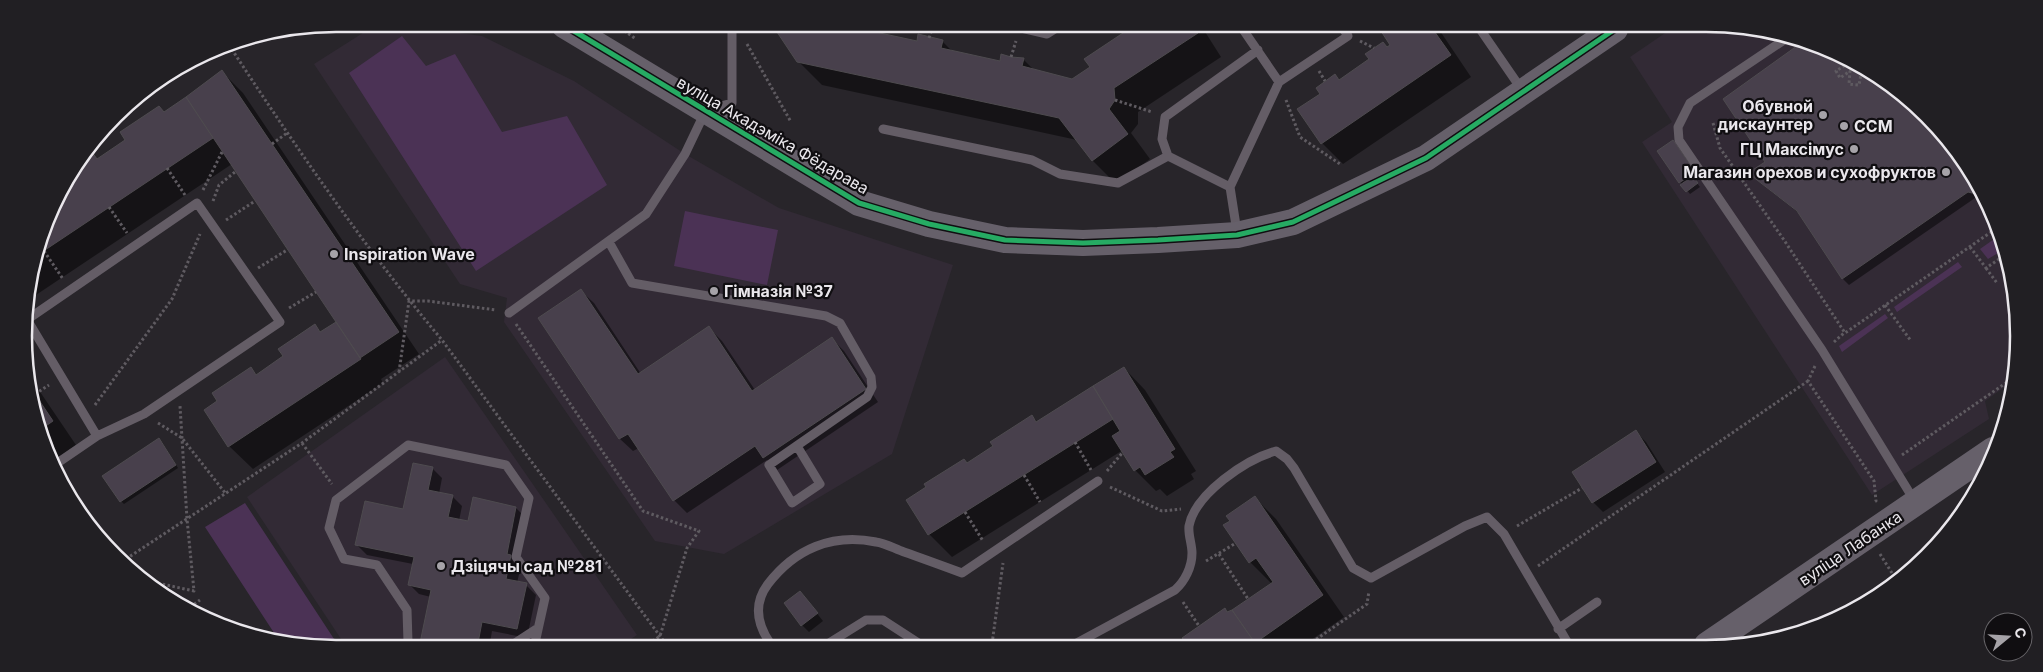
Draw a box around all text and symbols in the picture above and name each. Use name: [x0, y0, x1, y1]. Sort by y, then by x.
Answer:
street label: вуліца Акадэміка Фёдарава: [674, 72, 872, 198]
place label: Обувной дискаунтер: [1718, 96, 1813, 134]
marker: Обувной дискаунтер: [1817, 109, 1829, 121]
place label: ССМ: [1854, 116, 1893, 136]
marker: ССМ: [1838, 120, 1850, 132]
place label: ГЦ Максімус: [1740, 139, 1844, 159]
marker: ГЦ Максімус: [1848, 143, 1860, 155]
place label: Магазин орехов и сухофруктов: [1683, 162, 1936, 182]
marker: Магазин орехов и сухофруктов: [1940, 166, 1952, 178]
place label: Inspiration Wave: [344, 244, 475, 264]
marker: Inspiration Wave: [328, 248, 340, 260]
place label: Гімназія №37: [724, 281, 833, 301]
marker: Гімназія №37: [708, 285, 720, 297]
street label: вуліца Лабанка: [1795, 506, 1905, 590]
place label: Дзіцячы сад №281: [451, 556, 602, 576]
marker: Дзіцячы сад №281: [435, 560, 447, 572]
north arrow: [1983, 612, 2033, 662]
text: С: [2011, 625, 2031, 640]

